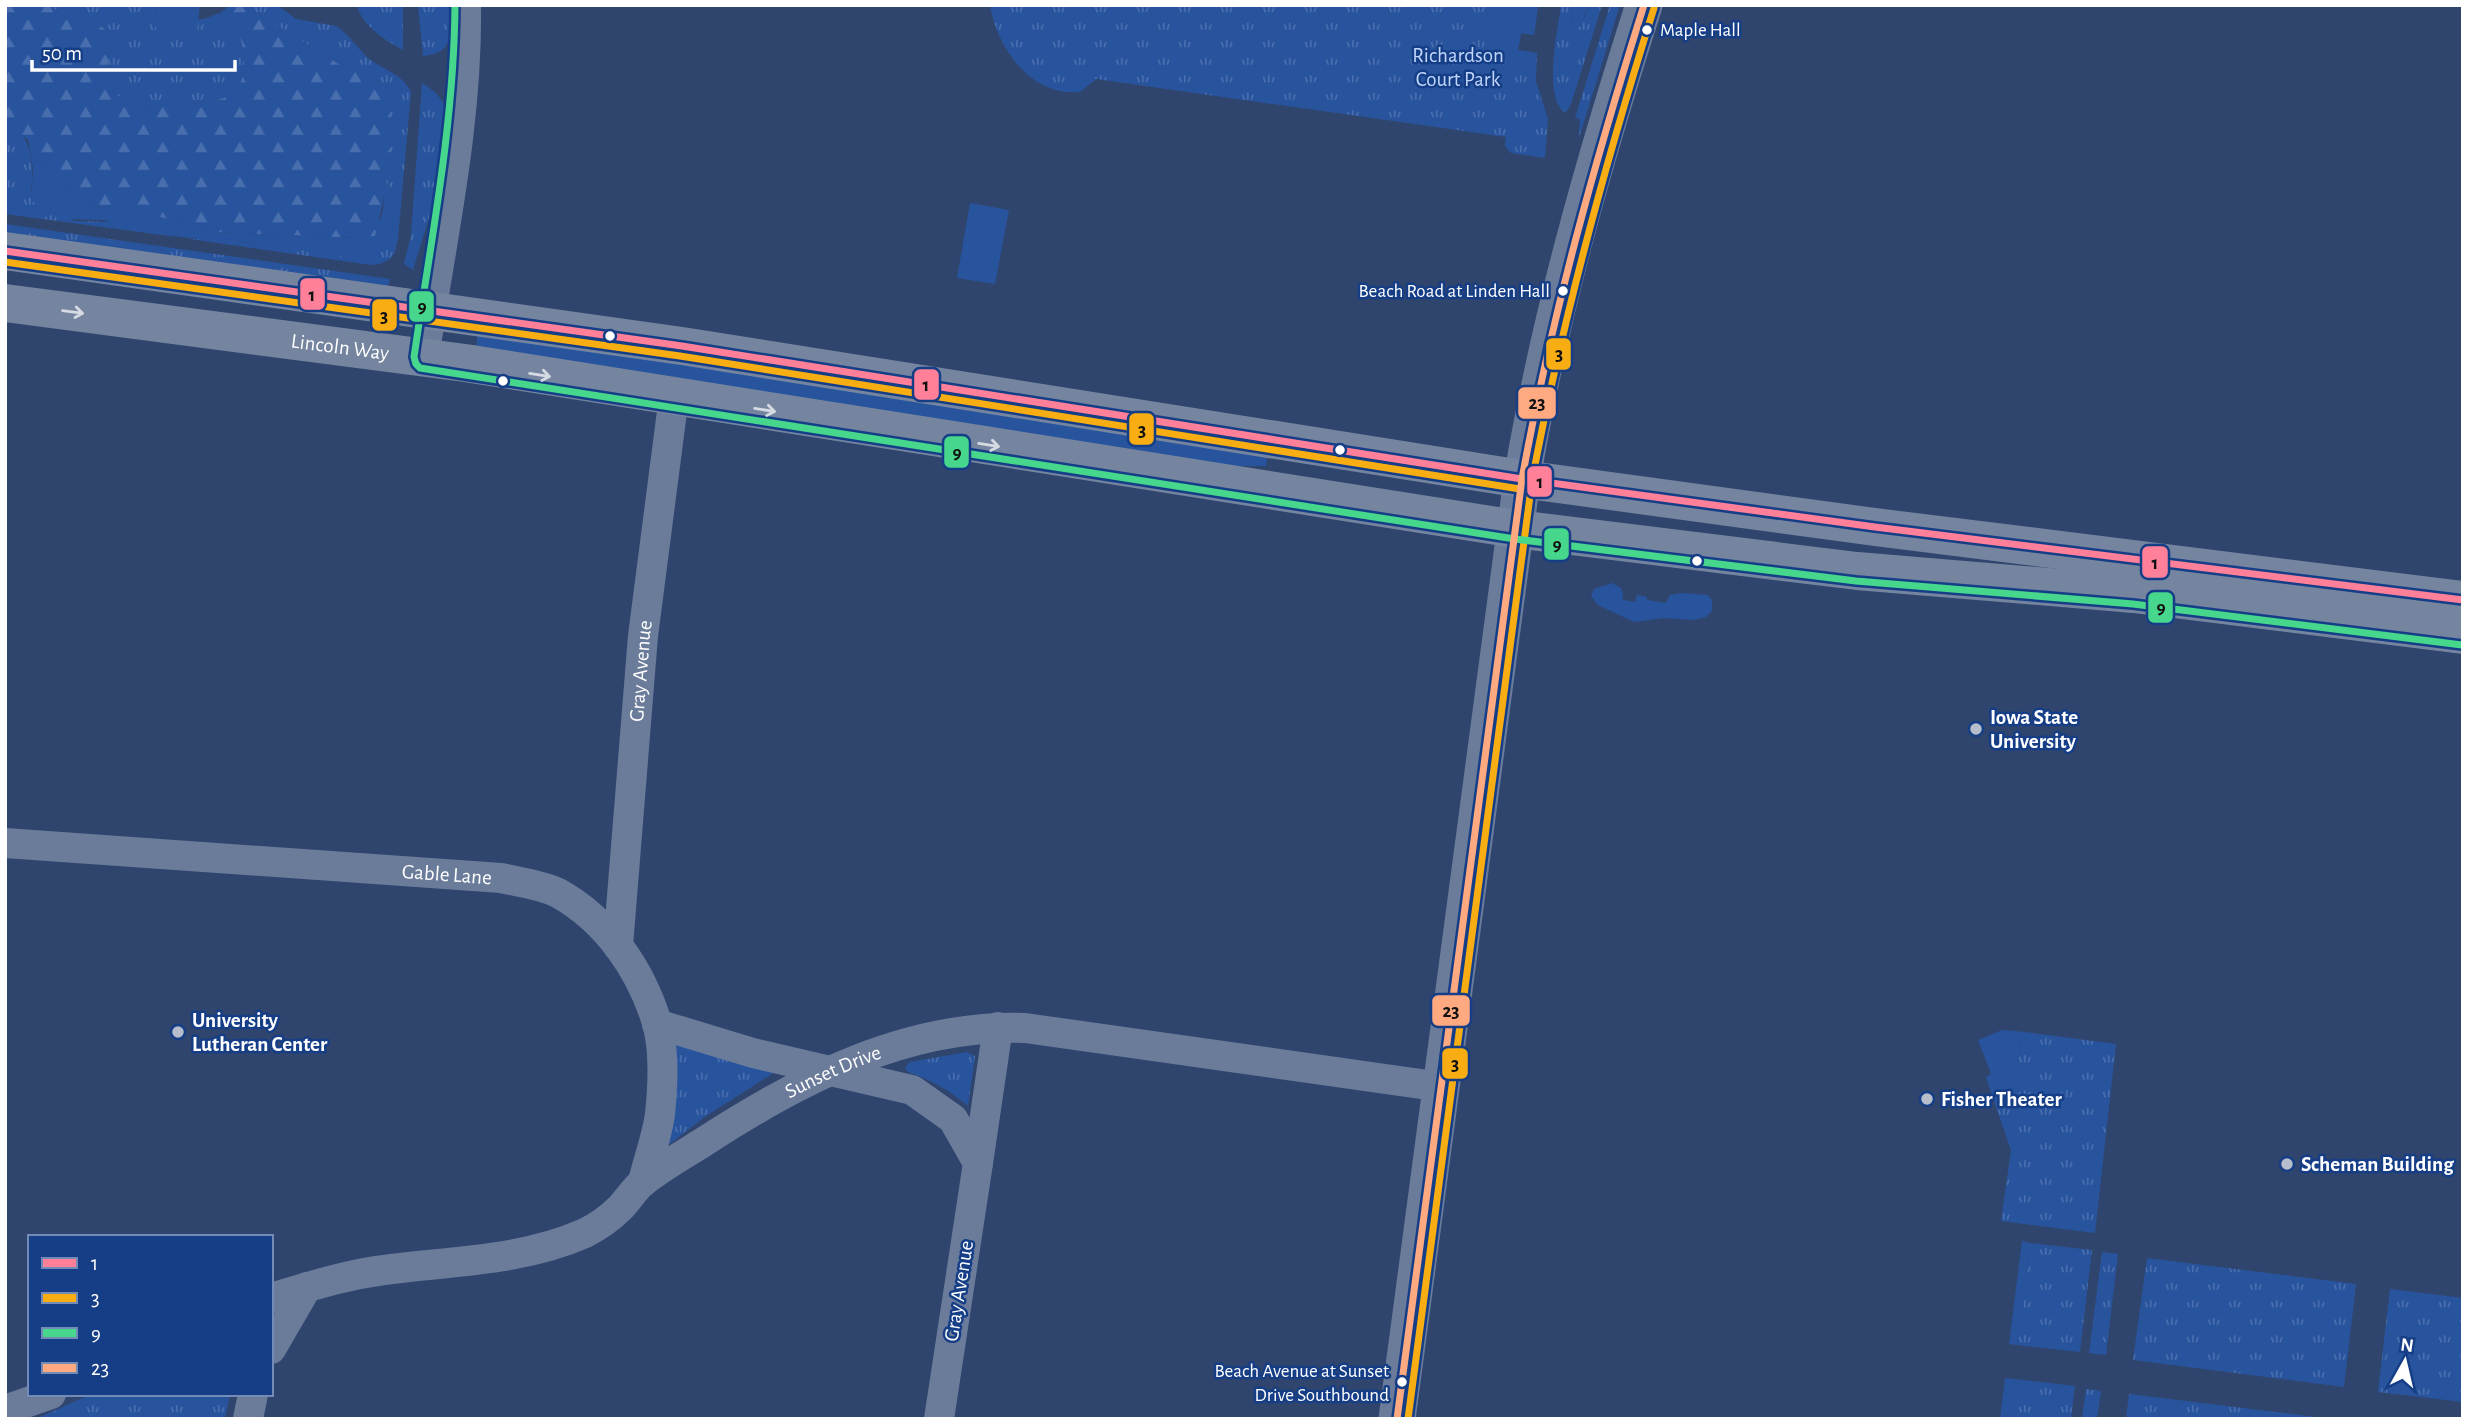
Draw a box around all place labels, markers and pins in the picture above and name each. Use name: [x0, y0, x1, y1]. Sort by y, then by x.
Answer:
place label: Maple Hall: [1660, 21, 1741, 40]
marker: Maple Hall: [1640, 23, 1654, 37]
place label: Beach Road at Linden Hall: [1359, 282, 1550, 301]
marker: Beach Road at Linden Hall: [1556, 284, 1570, 298]
unlabelled marker: [603, 329, 617, 343]
unlabelled marker: [496, 374, 510, 388]
unlabelled marker: [1333, 443, 1347, 457]
unlabelled marker: [1690, 554, 1704, 568]
place label: Iowa State University: [1990, 707, 2078, 752]
marker: Iowa State University: [1968, 721, 1984, 737]
place label: University Lutheran Center: [192, 1010, 328, 1055]
marker: University Lutheran Center: [170, 1024, 186, 1040]
place label: Fisher Theater: [1941, 1089, 2062, 1110]
marker: Fisher Theater: [1919, 1091, 1935, 1107]
place label: Scheman Building: [2301, 1154, 2454, 1175]
marker: Scheman Building: [2279, 1156, 2295, 1172]
place label: Beach Avenue at Sunset Drive Southbound: [1215, 1362, 1389, 1405]
marker: Beach Avenue at Sunset Drive Southbound: [1395, 1375, 1409, 1389]

